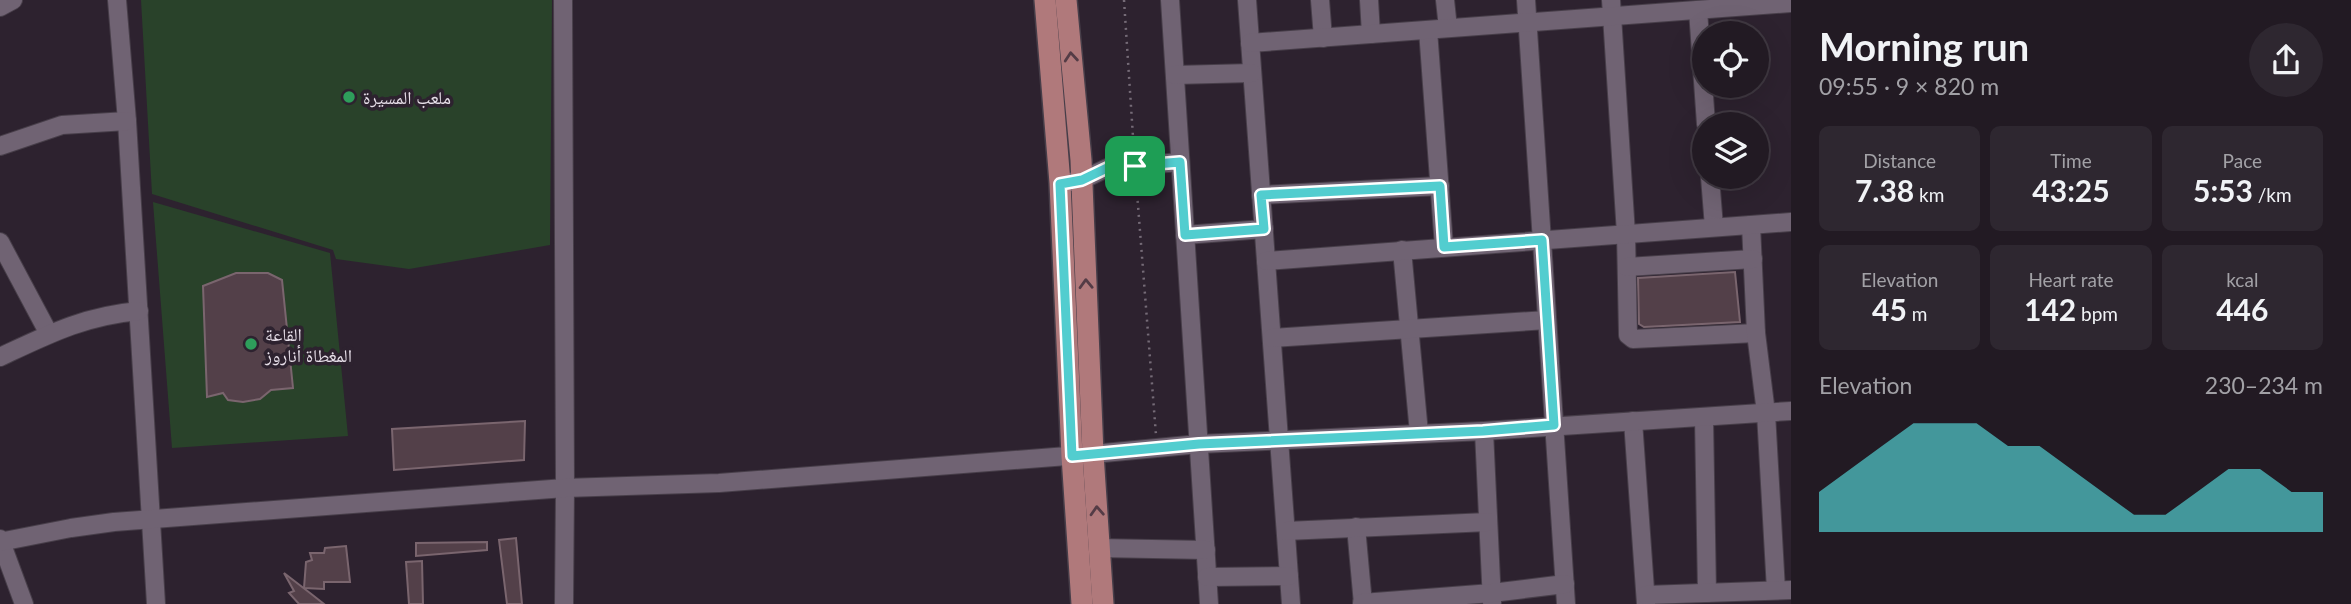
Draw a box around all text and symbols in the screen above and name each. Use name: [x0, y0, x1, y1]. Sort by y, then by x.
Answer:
map controls: [1692, 21, 1769, 189]
button: locate: [1692, 21, 1769, 98]
text: Morning run: [1819, 23, 2029, 69]
button: share: [2249, 23, 2323, 97]
one-way arrow: [1064, 51, 1079, 62]
text: 09:55 · 9 × 820 m: [1819, 72, 1999, 100]
place label: ملعب المسيرة: [363, 86, 451, 109]
marker: ملعب المسيرة: [341, 89, 357, 105]
button: layers: [1692, 112, 1769, 189]
pin: [1105, 136, 1165, 196]
icon: arrive: [1116, 147, 1154, 185]
text: Distance: [1863, 149, 1936, 172]
text: Time: [2050, 149, 2092, 172]
text: Pace: [2223, 149, 2262, 172]
text: 7.38: [1855, 172, 1914, 208]
text: 43:25: [2032, 172, 2110, 208]
text: 5:53: [2193, 172, 2253, 208]
text: km: [1914, 183, 1944, 206]
text: /km: [2253, 183, 2292, 206]
text: Elevation: [1861, 268, 1938, 291]
text: Heart rate: [2028, 268, 2114, 291]
text: kcal: [2226, 268, 2258, 291]
one-way arrow: [1079, 278, 1094, 289]
text: 45: [1872, 291, 1907, 327]
text: 142: [2024, 291, 2076, 327]
text: 446: [2216, 291, 2268, 327]
text: m: [1907, 302, 1927, 325]
text: bpm: [2076, 302, 2118, 325]
place label: القاعة المغطاة أناروز: [264, 323, 352, 366]
marker: القاعة المغطاة أناروز: [243, 336, 259, 352]
text: Elevation: [1819, 371, 1912, 399]
text: 230–234 m: [2205, 371, 2323, 399]
one-way arrow: [1089, 506, 1104, 517]

